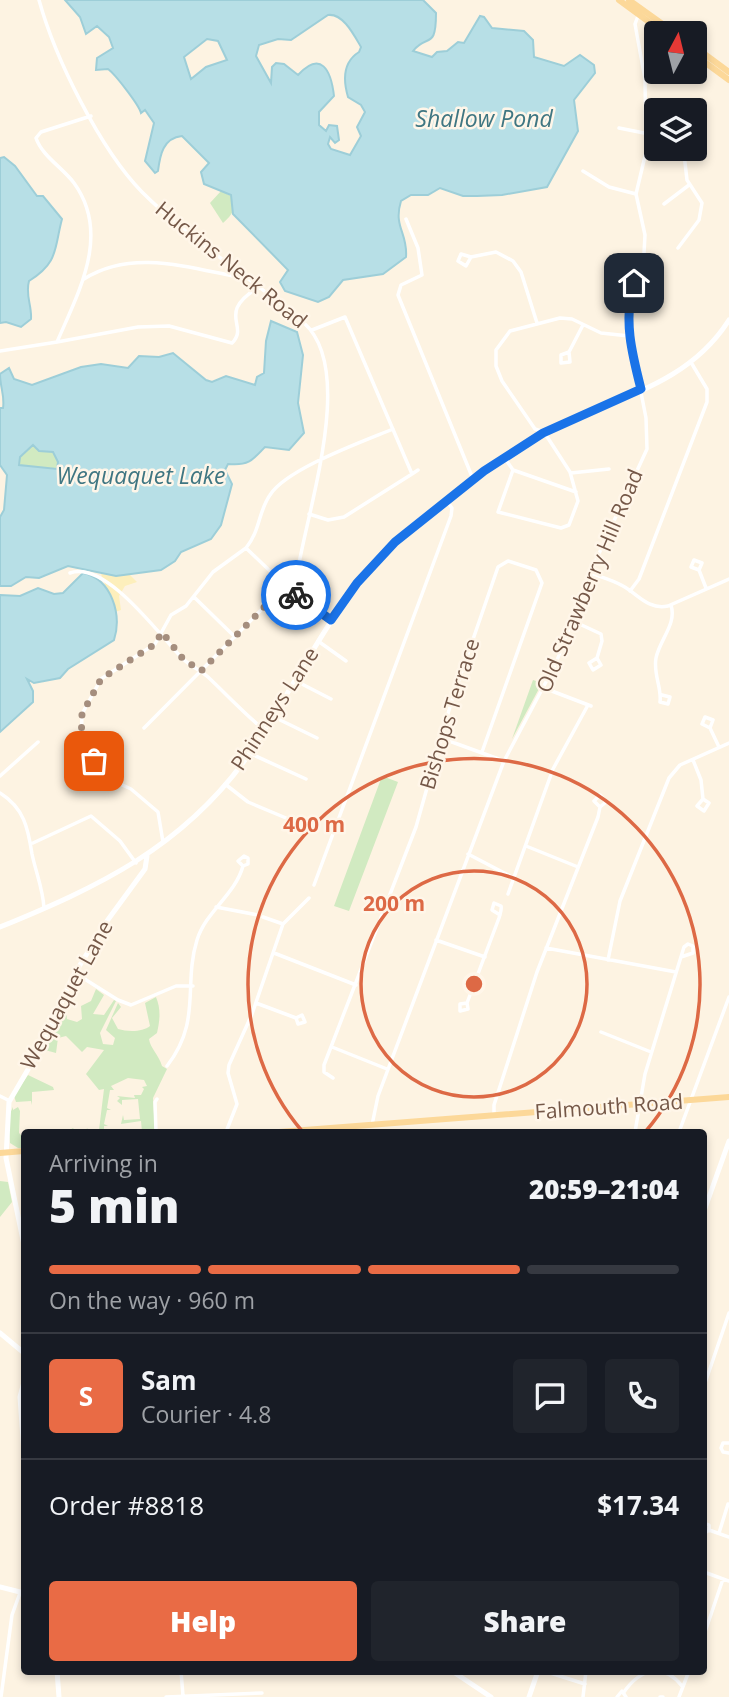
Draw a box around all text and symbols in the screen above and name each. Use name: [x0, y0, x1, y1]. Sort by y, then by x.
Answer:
north arrow: [644, 21, 707, 84]
map controls: [644, 21, 707, 161]
button: layers: [644, 98, 707, 161]
water label: Shallow Pond: [415, 102, 553, 134]
street label: Huckins Neck Road: [150, 194, 313, 334]
pin: [604, 253, 664, 313]
icon: home: [615, 264, 653, 302]
water label: Wequaquet Lake: [57, 459, 225, 491]
street label: Old Strawberry Hill Road: [529, 465, 649, 697]
courier: [261, 560, 331, 630]
icon: bike: [277, 576, 315, 614]
street label: Bishops Terrace: [413, 635, 485, 793]
street label: Phinneys Lane: [224, 641, 324, 775]
pin: [64, 731, 124, 791]
icon: bag: [75, 742, 113, 780]
text: 400 m: [283, 810, 345, 838]
text: 200 m: [363, 889, 425, 917]
street label: Wequaquet Lane: [14, 915, 119, 1074]
centre of rings: [462, 972, 486, 996]
street label: Falmouth Road: [534, 1087, 684, 1125]
text: Arriving in: [49, 1147, 158, 1179]
text: 20:59–21:04: [529, 1171, 679, 1207]
text: 5 min: [49, 1174, 180, 1236]
text: On the way · 960 m: [49, 1284, 255, 1316]
button: chat: [513, 1359, 587, 1433]
button: phone: [605, 1359, 679, 1433]
text: Sam: [141, 1362, 197, 1398]
text: S: [79, 1378, 93, 1414]
text: Courier · 4.8: [141, 1398, 271, 1430]
text: Order #8818: [49, 1487, 204, 1523]
text: $17.34: [597, 1487, 679, 1523]
button: Help: [49, 1581, 357, 1661]
button: Share: [371, 1581, 679, 1661]

